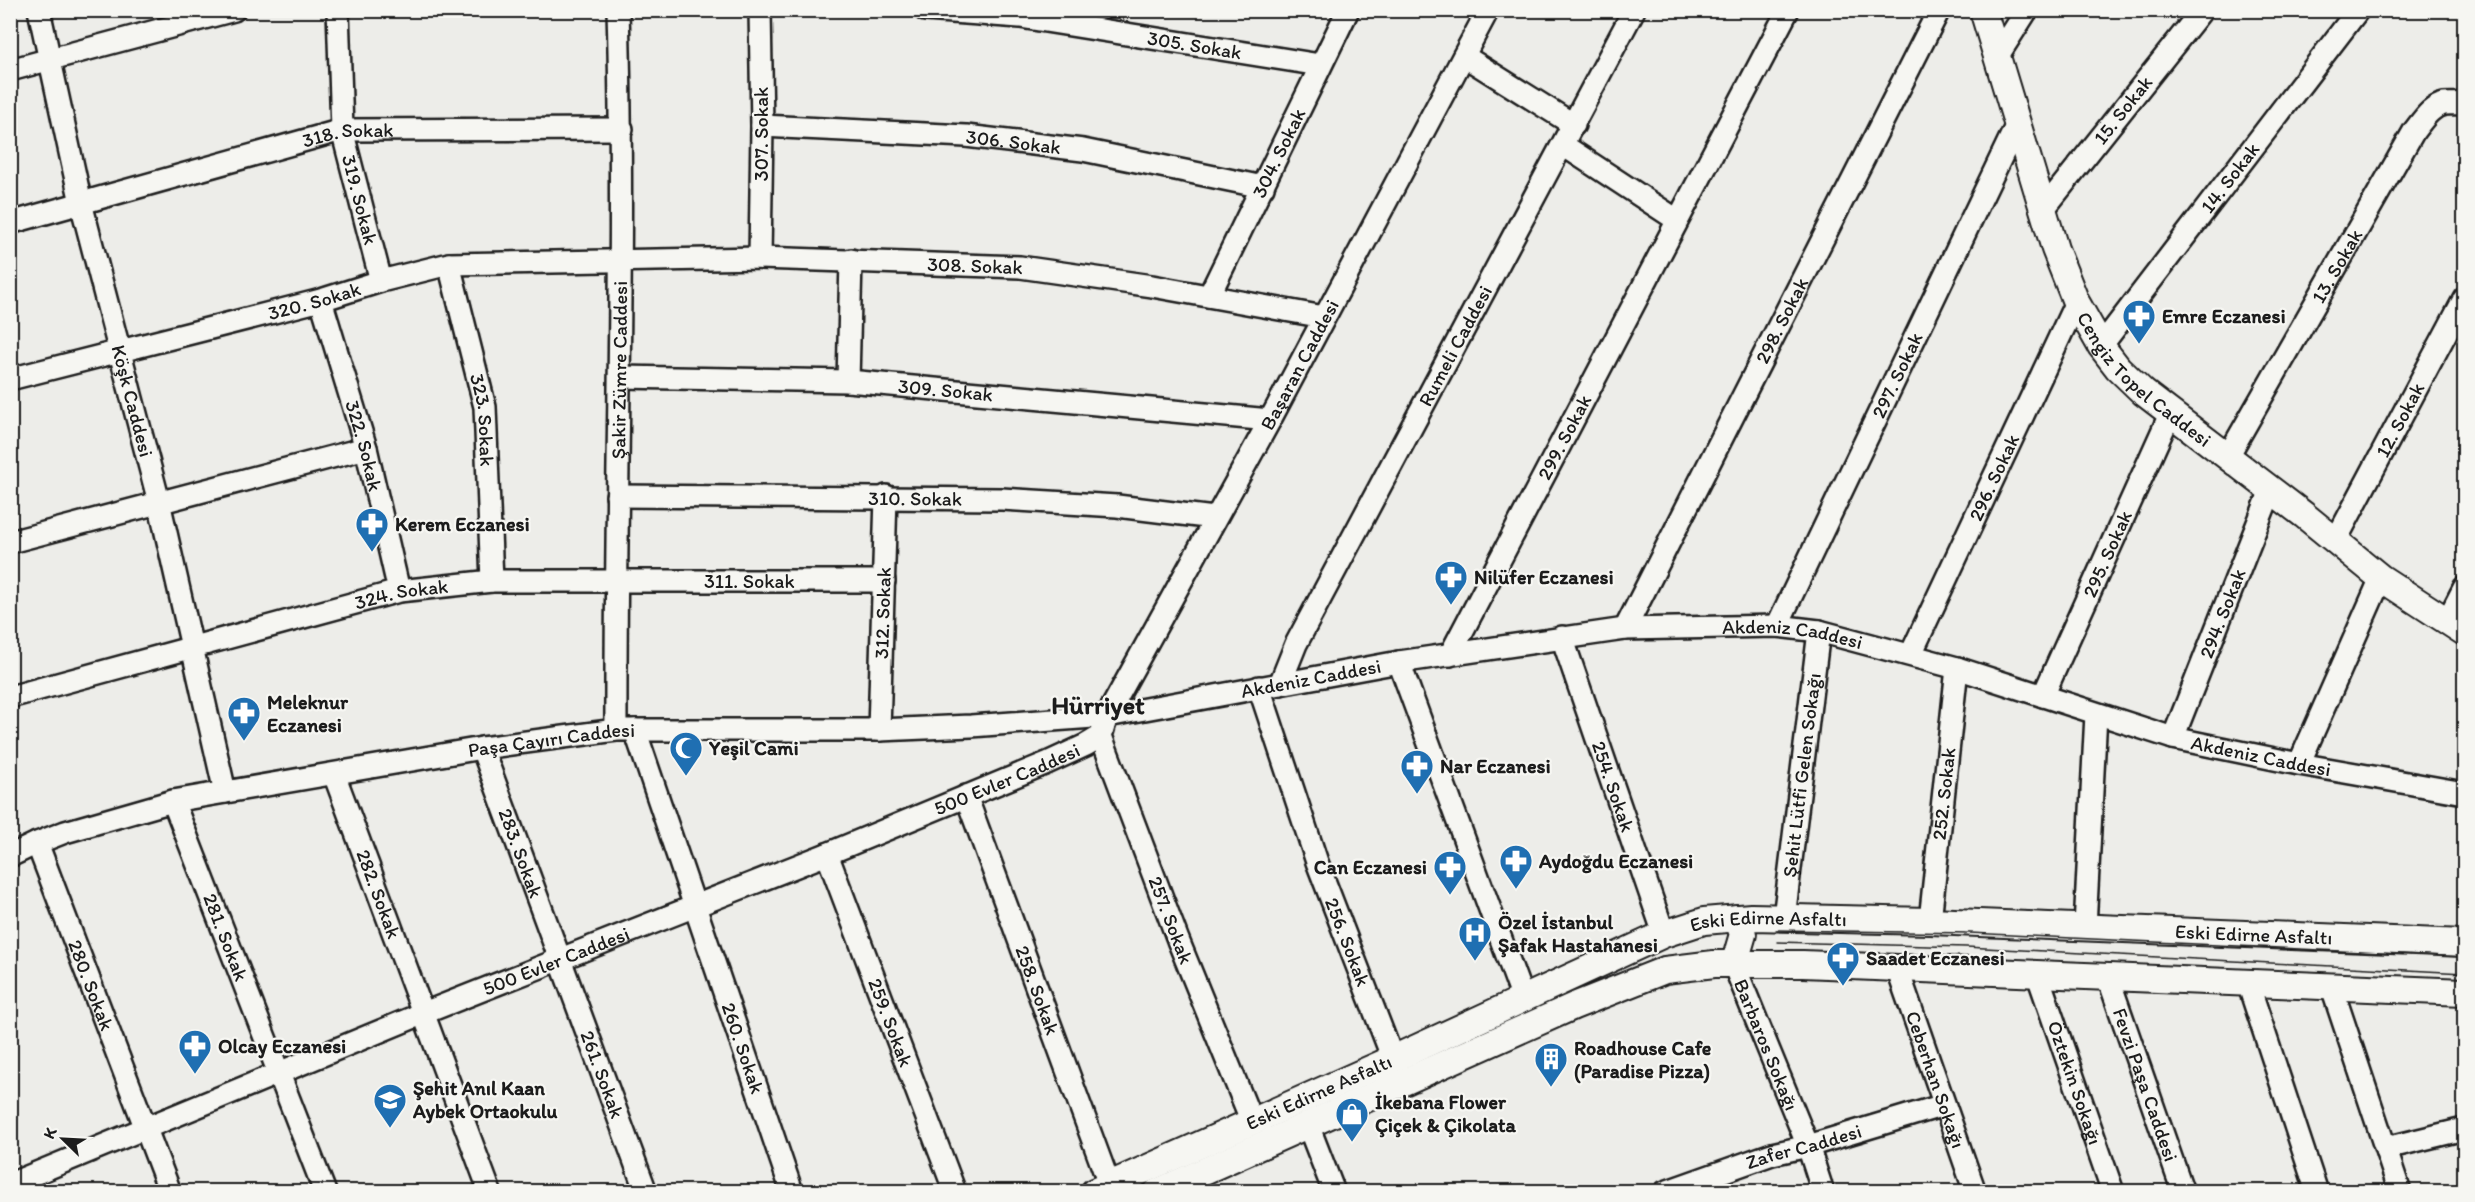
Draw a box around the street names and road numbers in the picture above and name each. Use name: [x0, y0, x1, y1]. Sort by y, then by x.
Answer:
street label: 305. Sokak: [1146, 26, 1243, 64]
street label: 15. Sokak: [2088, 71, 2157, 149]
street label: 307. Sokak: [749, 87, 773, 181]
street label: 304. Sokak: [1247, 104, 1310, 202]
street label: 318. Sokak: [299, 118, 393, 153]
street label: 306. Sokak: [965, 124, 1062, 159]
street label: 14. Sokak: [2195, 138, 2264, 218]
street label: 319. Sokak: [337, 152, 383, 247]
street label: 13. Sokak: [2306, 225, 2367, 307]
street label: 308. Sokak: [927, 252, 1023, 279]
street label: 298. Sokak: [1750, 273, 1813, 367]
street label: 320. Sokak: [265, 276, 363, 325]
street label: Şakir Zümre Caddesi: [606, 281, 632, 459]
street label: Rumeli Caddesi: [1413, 281, 1497, 410]
street label: Başaran Caddesi: [1255, 295, 1344, 434]
street label: Cengiz Topel Caddesi: [2072, 307, 2216, 452]
street label: 297. Sokak: [1866, 328, 1928, 422]
street label: Köşk Caddesi: [106, 342, 159, 460]
street label: 323. Sokak: [465, 371, 499, 467]
street label: 309. Sokak: [897, 374, 994, 406]
street label: 12. Sokak: [2370, 378, 2429, 461]
street label: 299. Sokak: [1532, 390, 1596, 484]
street label: 322. Sokak: [340, 397, 388, 494]
street label: 296. Sokak: [1963, 430, 2024, 525]
street label: 310. Sokak: [868, 486, 962, 511]
street label: 295. Sokak: [2077, 507, 2137, 601]
street label: 294. Sokak: [2194, 565, 2251, 662]
street label: 312. Sokak: [869, 567, 896, 659]
street label: 311. Sokak: [704, 569, 795, 593]
street label: 324. Sokak: [352, 574, 449, 615]
street label: Akdeniz Caddesi: [1722, 614, 1865, 654]
street label: Akdeniz Caddesi: [1239, 654, 1383, 703]
street label: Şehit Lütfi Gelen Sokağı: [1777, 672, 1826, 879]
street label: Paşa Çayırı Caddesi: [466, 718, 635, 762]
street label: Akdeniz Caddesi: [2189, 730, 2333, 781]
street label: 500 Evler Caddesi: [931, 738, 1083, 820]
street label: 254. Sokak: [1587, 738, 1640, 835]
street label: 252. Sokak: [1927, 746, 1960, 841]
street label: 283. Sokak: [493, 805, 548, 901]
street label: 282. Sokak: [351, 846, 406, 942]
street label: 257. Sokak: [1143, 873, 1199, 967]
street label: 281. Sokak: [198, 890, 254, 984]
street label: 256. Sokak: [1320, 894, 1376, 990]
street label: Eski Edirne Asfaltı: [1687, 905, 1847, 937]
street label: Eski Edirne Asfaltı: [2175, 919, 2333, 950]
street label: 500 Evler Caddesi: [479, 921, 633, 1001]
street label: 280. Sokak: [63, 936, 119, 1034]
street label: 258. Sokak: [1010, 942, 1065, 1038]
street label: 259. Sokak: [863, 975, 918, 1070]
street label: Barbaros Sokağı: [1729, 975, 1804, 1114]
street label: 260. Sokak: [717, 999, 770, 1097]
street label: Fevzi Paşa Caddesi: [2108, 1005, 2183, 1165]
street label: Ceberhan Sokağı: [1901, 1008, 1971, 1151]
street label: Öztekin Sokağı: [2042, 1017, 2108, 1148]
street label: 261. Sokak: [575, 1027, 630, 1122]
street label: Eski Edirne Asfaltı: [1242, 1049, 1396, 1135]
street label: Zafer Caddesi: [1742, 1119, 1864, 1174]

